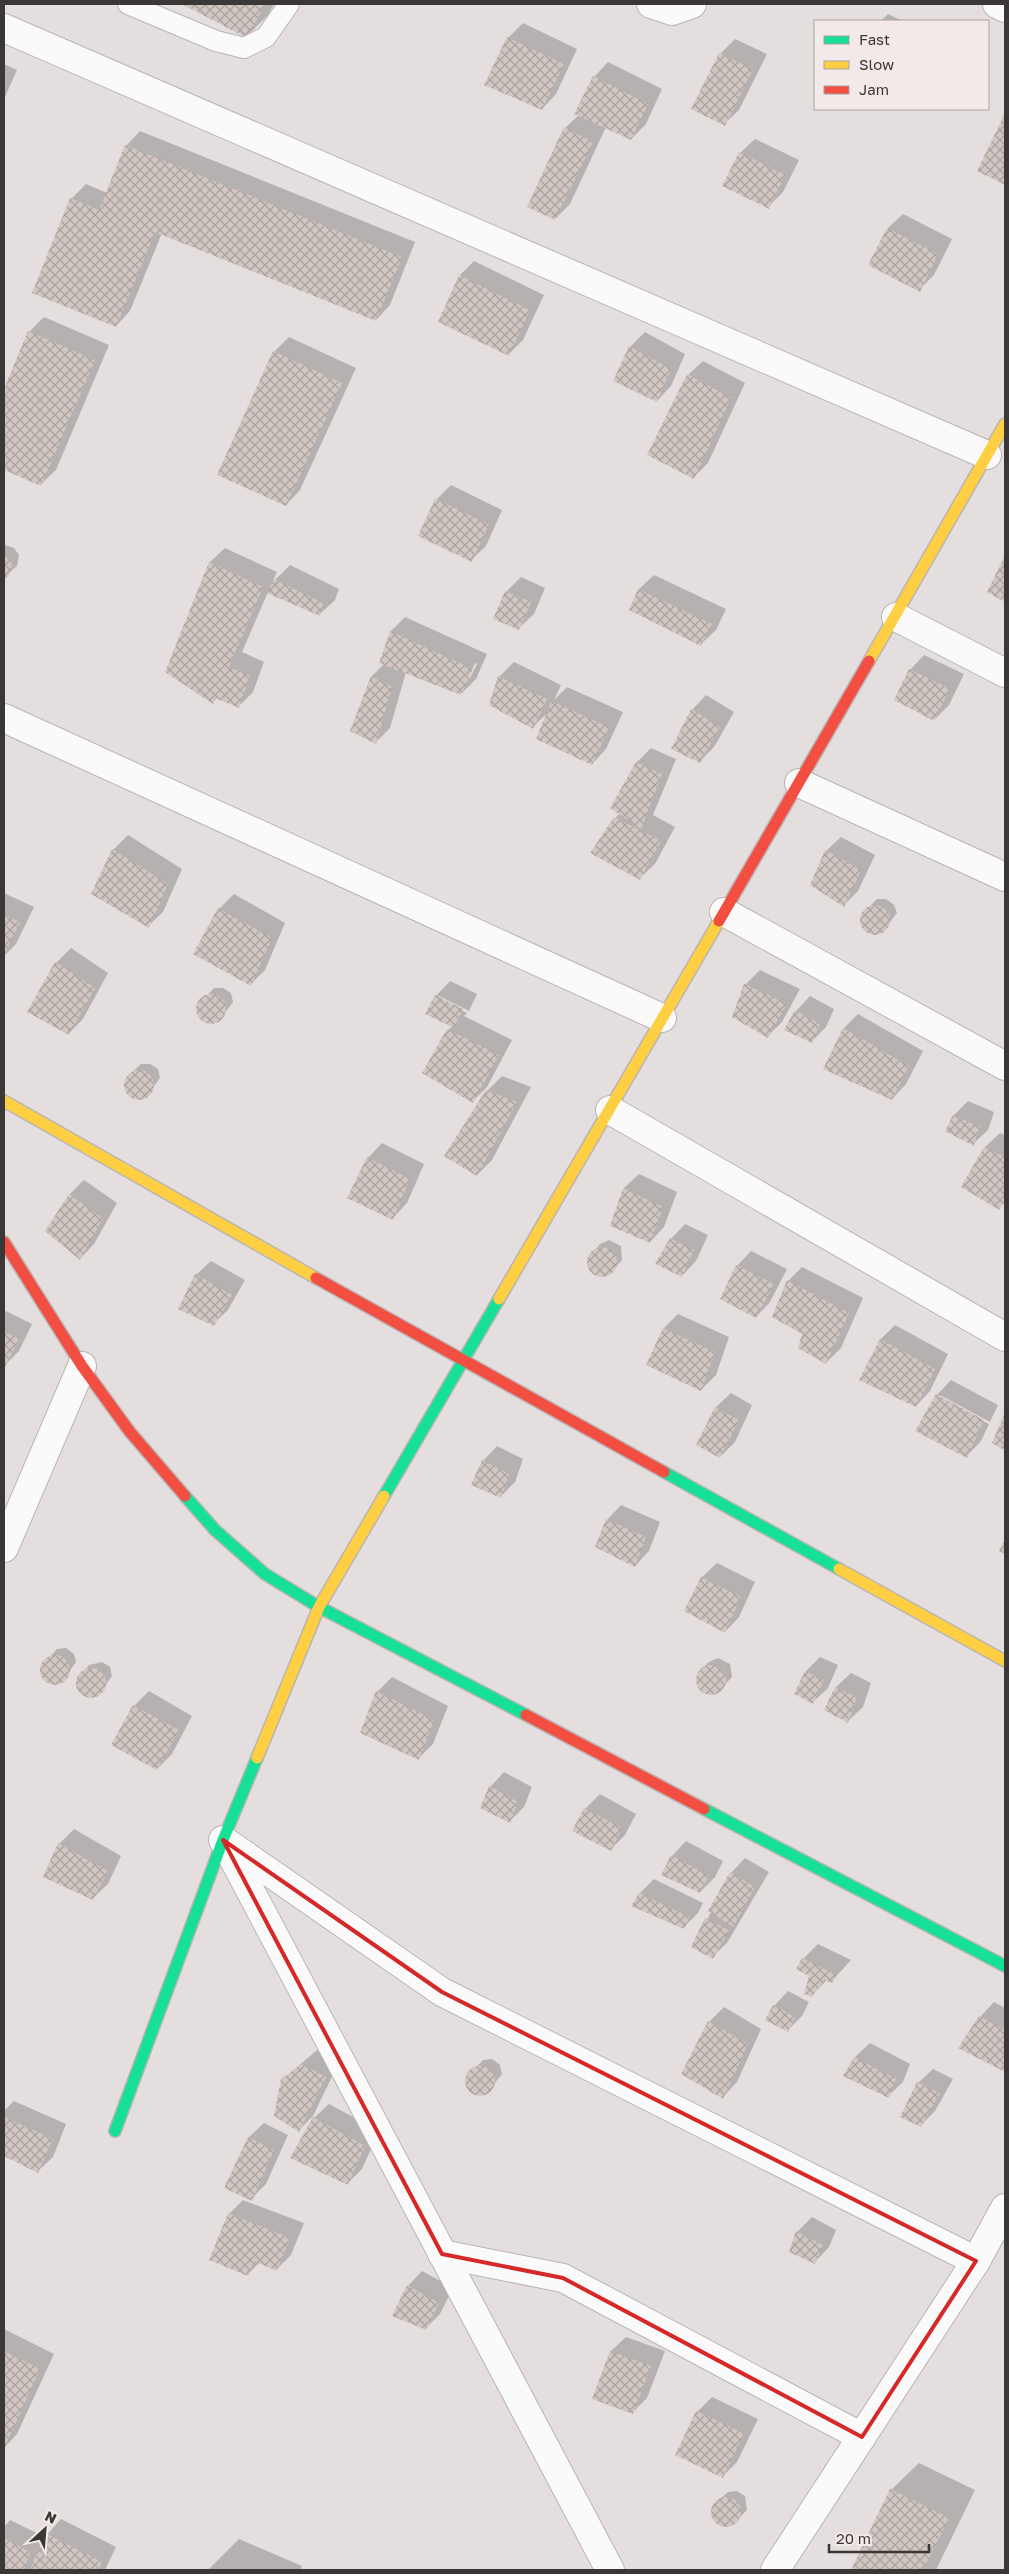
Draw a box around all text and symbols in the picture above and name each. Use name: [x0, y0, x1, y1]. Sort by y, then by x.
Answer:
legend: [814, 20, 989, 110]
text: Fast: [859, 30, 890, 48]
text: Slow: [859, 55, 894, 73]
text: Jam: [859, 80, 889, 98]
north arrow: [20, 2504, 70, 2554]
text: N: [42, 2507, 59, 2527]
scale bar: [829, 2522, 929, 2554]
text: 20 m: [836, 2529, 871, 2547]

